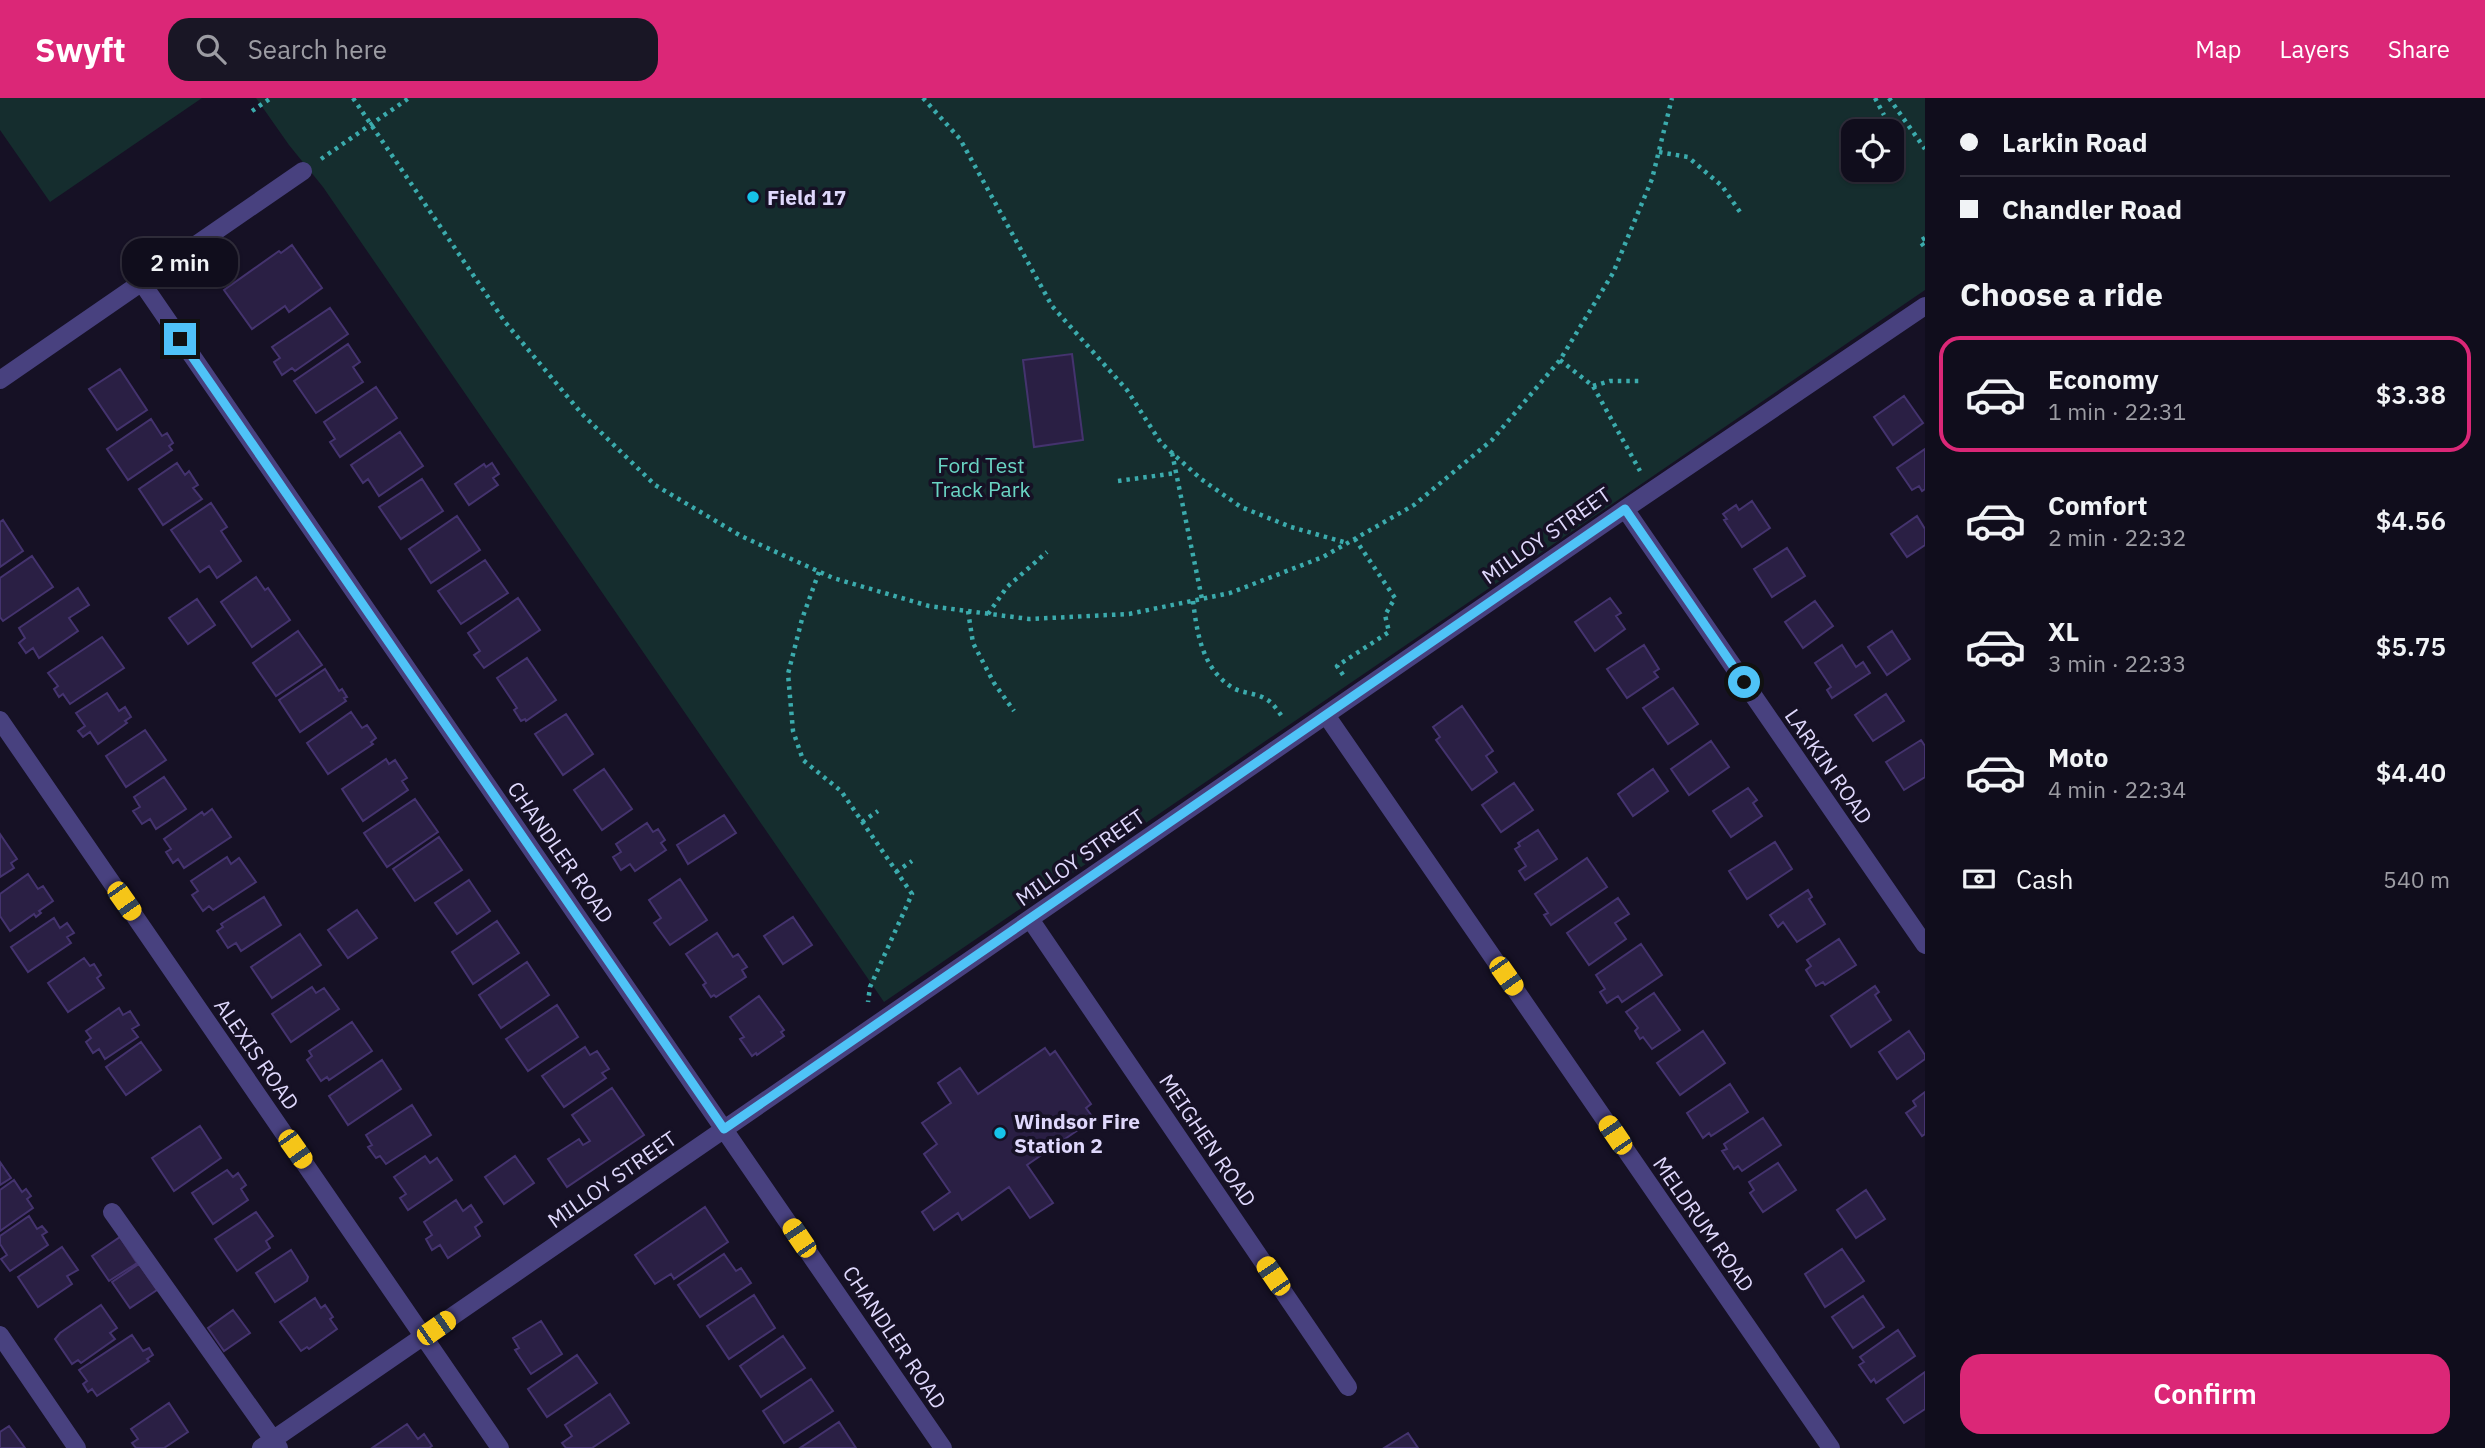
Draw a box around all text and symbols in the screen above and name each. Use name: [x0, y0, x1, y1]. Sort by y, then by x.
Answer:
search box: [168, 18, 658, 81]
text: Swyft: [35, 28, 126, 71]
icon: search: [192, 30, 230, 68]
text: Search here: [248, 32, 387, 66]
text: Map: [2195, 33, 2242, 65]
text: Layers: [2280, 33, 2350, 65]
text: Share: [2388, 33, 2450, 65]
map controls: [1841, 119, 1904, 182]
button: locate: [1841, 119, 1904, 182]
text: Larkin Road: [2002, 125, 2148, 159]
place label: Field 17: [767, 183, 846, 211]
marker: Field 17: [745, 189, 761, 205]
text: Chandler Road: [2002, 192, 2182, 226]
callout: 2 min: [122, 238, 238, 286]
text: 2 min: [150, 247, 210, 277]
text: Choose a ride: [1960, 273, 2163, 315]
route end: [164, 323, 196, 355]
text: Economy: [2048, 362, 2159, 396]
icon: car: [1964, 363, 2027, 426]
text: $3.38: [2376, 377, 2446, 411]
text: 1 min · 22:31: [2048, 396, 2186, 426]
park label: Ford Test Track Park: [932, 451, 1031, 503]
street label: MILLOY STREET: [1476, 480, 1616, 590]
text: Comfort: [2048, 488, 2147, 522]
icon: car: [1964, 489, 2027, 552]
text: $4.56: [2376, 503, 2446, 537]
text: 2 min · 22:32: [2048, 522, 2186, 552]
text: XL: [2048, 614, 2079, 648]
icon: car: [1964, 615, 2027, 678]
text: $5.75: [2376, 629, 2446, 663]
text: 3 min · 22:33: [2048, 648, 2186, 678]
route start: [1728, 666, 1760, 698]
street label: LARKIN ROAD: [1779, 703, 1879, 829]
text: Moto: [2048, 740, 2108, 774]
icon: car: [1964, 741, 2027, 804]
text: $4.40: [2376, 755, 2446, 789]
text: 4 min · 22:34: [2048, 774, 2186, 804]
street label: CHANDLER ROAD: [502, 776, 620, 928]
street label: MILLOY STREET: [1010, 802, 1150, 912]
icon: cash: [1960, 860, 1998, 898]
text: Cash: [2016, 862, 2073, 896]
text: 540 m: [2383, 864, 2450, 894]
car: [104, 878, 145, 924]
car: [1486, 953, 1527, 999]
street label: ALEXIS ROAD: [208, 993, 306, 1115]
street label: MEIGHEN ROAD: [1153, 1068, 1263, 1212]
place label: Windsor Fire Station 2: [1014, 1107, 1140, 1159]
car: [1595, 1112, 1636, 1158]
street label: MILLOY STREET: [542, 1124, 682, 1234]
marker: Windsor Fire Station 2: [992, 1125, 1008, 1141]
car: [275, 1126, 316, 1172]
street label: MELDRUM ROAD: [1647, 1151, 1761, 1297]
car: [779, 1215, 820, 1261]
car: [1253, 1253, 1294, 1299]
street label: CHANDLER ROAD: [837, 1260, 953, 1414]
car: [413, 1307, 460, 1349]
button: Confirm: [1960, 1354, 2450, 1434]

